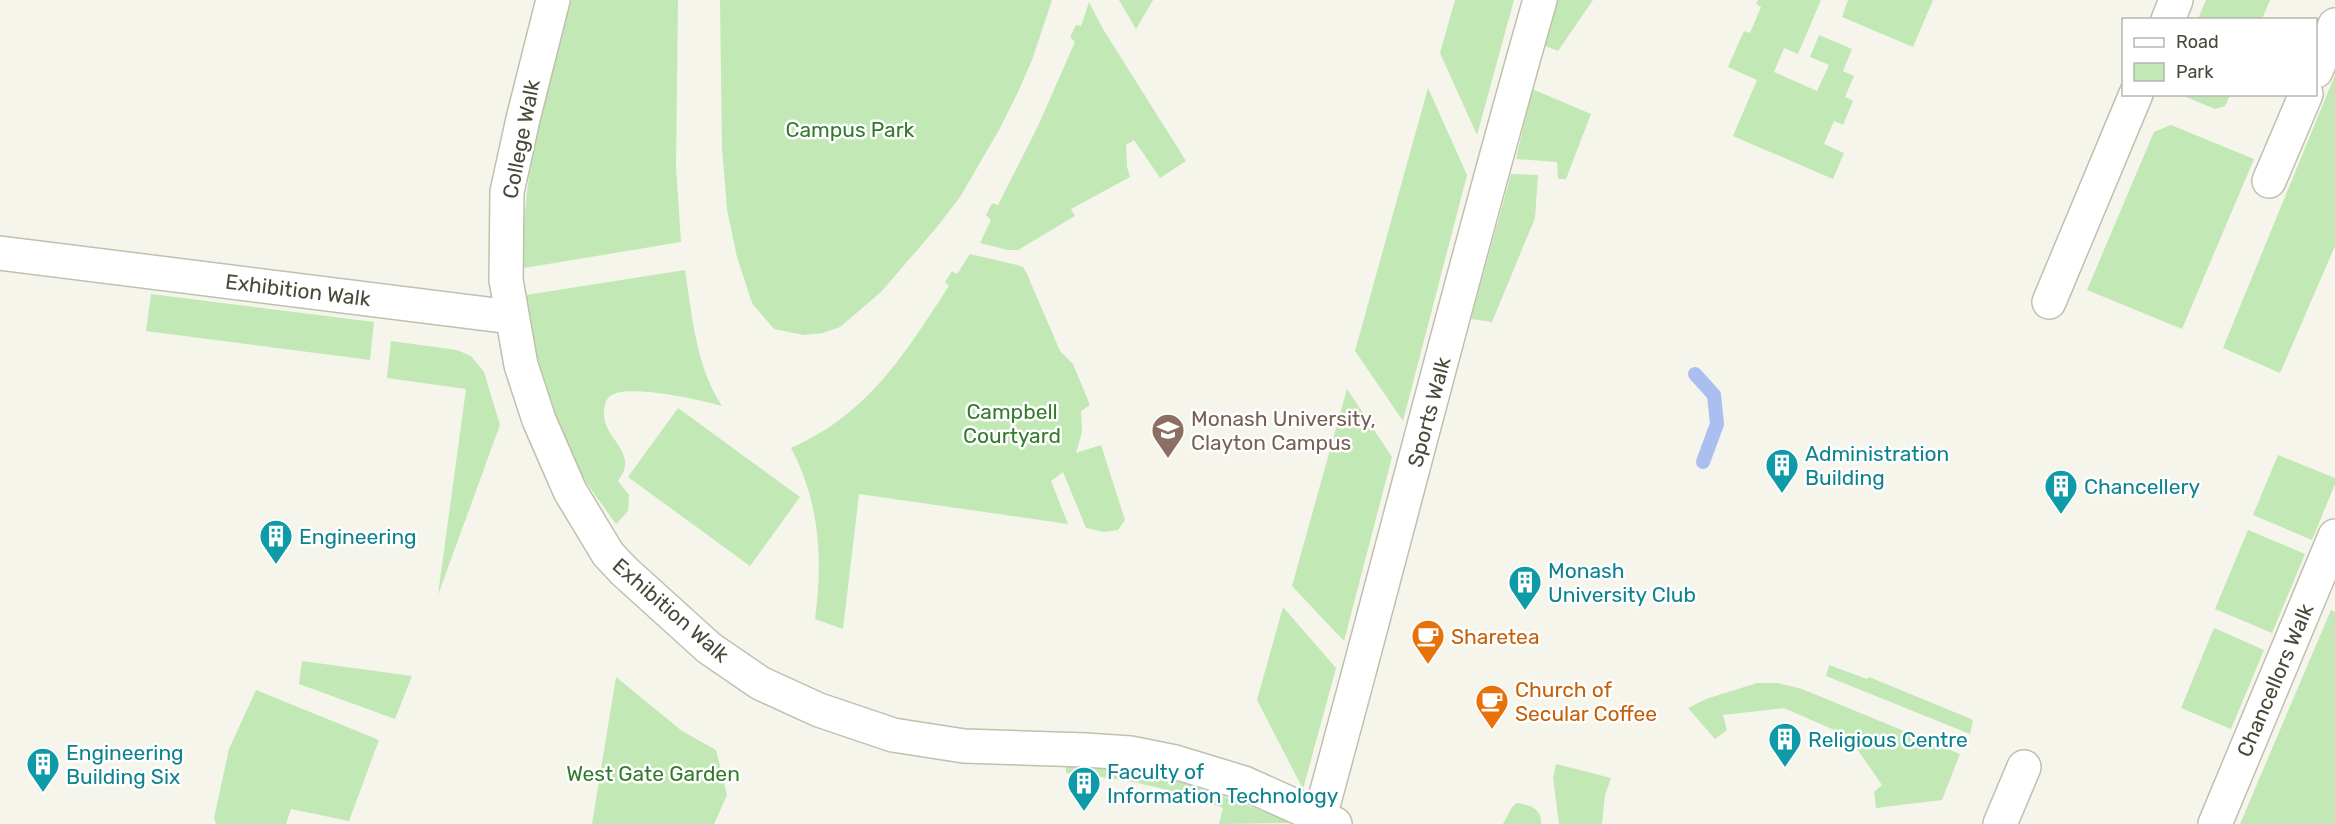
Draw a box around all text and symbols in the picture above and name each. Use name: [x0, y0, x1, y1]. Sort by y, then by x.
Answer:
legend: [2122, 18, 2317, 96]
text: Road: [2176, 31, 2219, 53]
text: Park: [2176, 61, 2214, 83]
street label: College Walk: [497, 77, 545, 201]
park label: Campus Park: [786, 117, 915, 142]
street label: Exhibition Walk: [224, 269, 372, 311]
street label: Sports Walk: [1402, 354, 1456, 470]
park label: Campbell Courtyard: [963, 399, 1061, 448]
place label: Monash University, Clayton Campus: [1191, 406, 1376, 455]
school or university icon: Monash University, Clayton Campus: [1150, 412, 1186, 459]
place label: Administration Building: [1805, 441, 1949, 490]
building icon: Administration Building: [1764, 447, 1800, 494]
building icon: Chancellery: [2043, 468, 2079, 515]
place label: Chancellery: [2084, 474, 2200, 499]
building icon: Engineering: [258, 518, 294, 565]
place label: Engineering: [299, 524, 417, 549]
street label: Exhibition Walk: [608, 553, 735, 668]
place label: Monash University Club: [1548, 558, 1696, 607]
building icon: Monash University Club: [1507, 564, 1543, 611]
street label: Chancellors Walk: [2231, 599, 2319, 760]
cafe icon: Sharetea: [1410, 618, 1446, 665]
place label: Sharetea: [1451, 624, 1539, 649]
place label: Church of Secular Coffee: [1515, 677, 1657, 726]
cafe icon: Church of Secular Coffee: [1474, 683, 1510, 730]
building icon: Religious Centre: [1767, 721, 1803, 768]
place label: Religious Centre: [1808, 727, 1968, 752]
place label: Engineering Building Six: [66, 740, 184, 789]
building icon: Engineering Building Six: [25, 746, 61, 793]
place label: Faculty of Information Technology: [1107, 759, 1339, 808]
park label: West Gate Garden: [566, 761, 740, 786]
building icon: Faculty of Information Technology: [1066, 765, 1102, 812]

